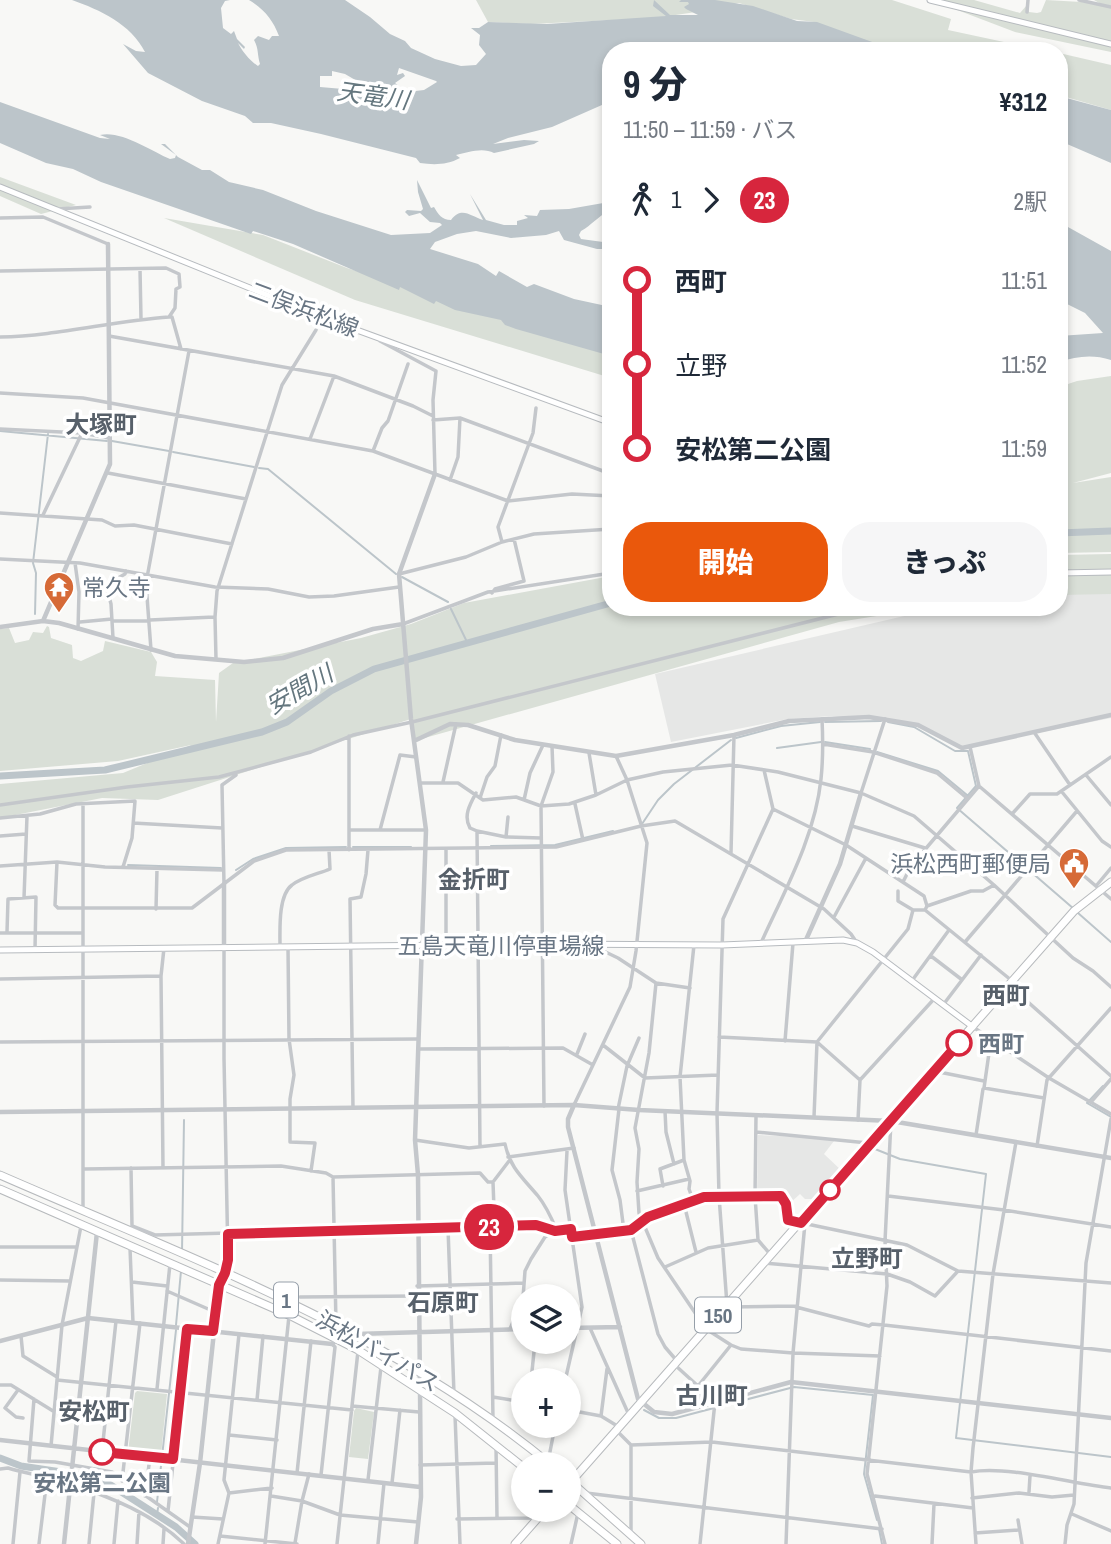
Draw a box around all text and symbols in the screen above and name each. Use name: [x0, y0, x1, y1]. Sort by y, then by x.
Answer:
text: 9 分: [623, 59, 687, 110]
water label: 天竜川: [335, 74, 414, 116]
text: ¥312: [1000, 84, 1047, 119]
text: 11:50 – 11:59 · バス: [623, 114, 797, 145]
icon: walk: [623, 181, 661, 219]
icon: forward: [692, 181, 730, 219]
text: 1: [671, 184, 682, 215]
text: 23: [754, 184, 775, 216]
text: 2駅: [1014, 186, 1047, 217]
text: 西町: [675, 264, 727, 299]
text: 11:51: [1001, 265, 1047, 296]
street label: 二俣浜松線: [245, 274, 363, 344]
text: 立野: [675, 348, 727, 383]
text: 11:52: [1001, 349, 1047, 380]
district label: 大塚町: [65, 408, 137, 440]
text: 安松第二公園: [675, 432, 831, 467]
text: 11:59: [1001, 433, 1047, 464]
button: 開始: [623, 522, 828, 602]
button: きっぷ: [842, 522, 1047, 602]
temple icon: 常久寺: [42, 570, 76, 614]
place label: 常久寺: [82, 572, 151, 603]
water label: 安間川: [260, 656, 341, 721]
public building icon: 浜松西町郵便局: [1057, 846, 1091, 890]
place label: 浜松西町郵便局: [890, 848, 1051, 879]
district label: 金折町: [438, 863, 510, 895]
street label: 五島天竜川停車場線: [398, 930, 605, 961]
district label: 西町: [982, 979, 1030, 1011]
place label: 西町: [978, 1028, 1024, 1059]
marker: 西町: [946, 1030, 972, 1056]
unlabelled marker: [820, 1180, 840, 1200]
line badge: 23: [458, 1204, 520, 1250]
text: 23: [478, 1211, 500, 1243]
district label: 立野町: [831, 1242, 903, 1274]
road number: 1: [274, 1282, 298, 1318]
map controls: [511, 1284, 581, 1522]
button: layers: [511, 1284, 581, 1354]
district label: 石原町: [407, 1286, 479, 1318]
road number: 150: [695, 1298, 741, 1332]
street label: 浜松バイパス: [311, 1303, 445, 1399]
button: +: [511, 1368, 581, 1438]
district label: 古川町: [676, 1379, 748, 1411]
district label: 安松町: [58, 1395, 130, 1427]
marker: 安松第二公園: [89, 1439, 115, 1465]
button: −: [511, 1452, 581, 1522]
place label: 安松第二公園: [33, 1467, 171, 1498]

